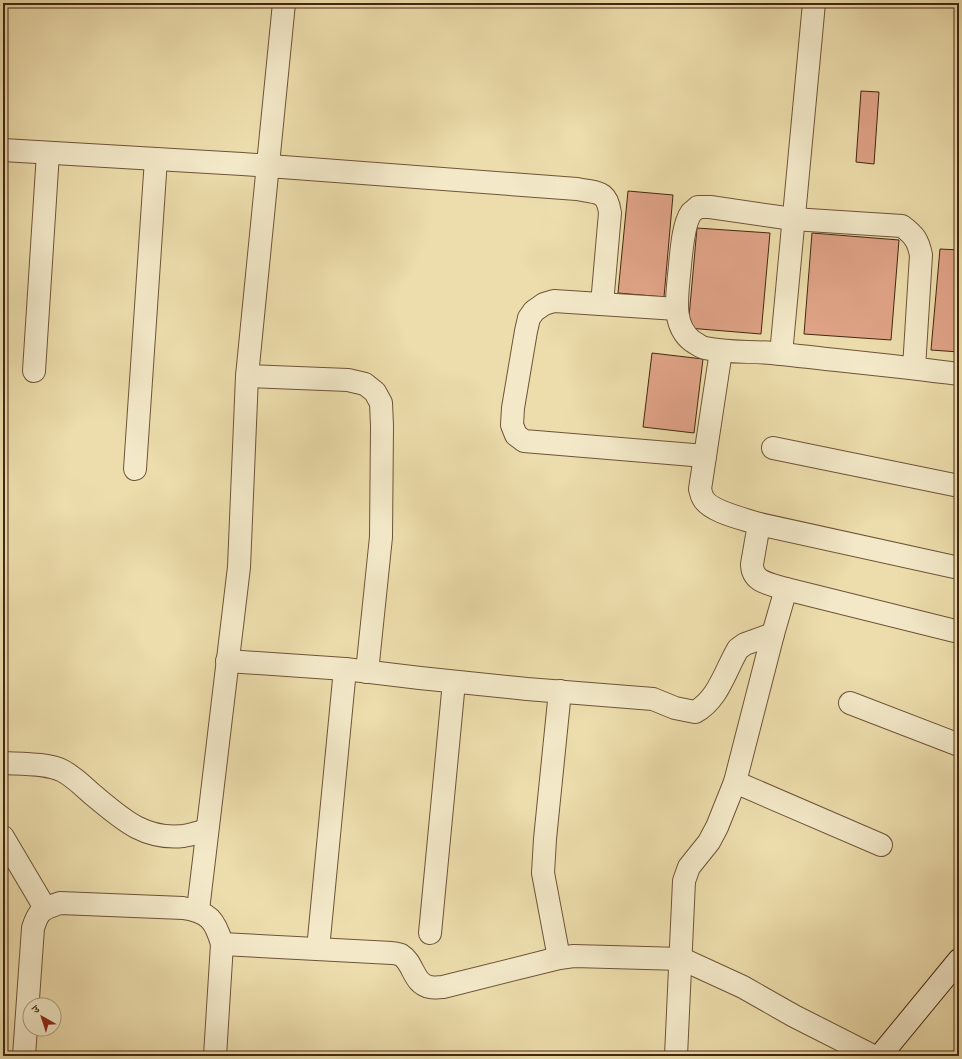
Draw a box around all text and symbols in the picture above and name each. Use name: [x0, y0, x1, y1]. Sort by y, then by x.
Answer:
north arrow: [22, 997, 62, 1037]
text: उ: [28, 1000, 44, 1018]

